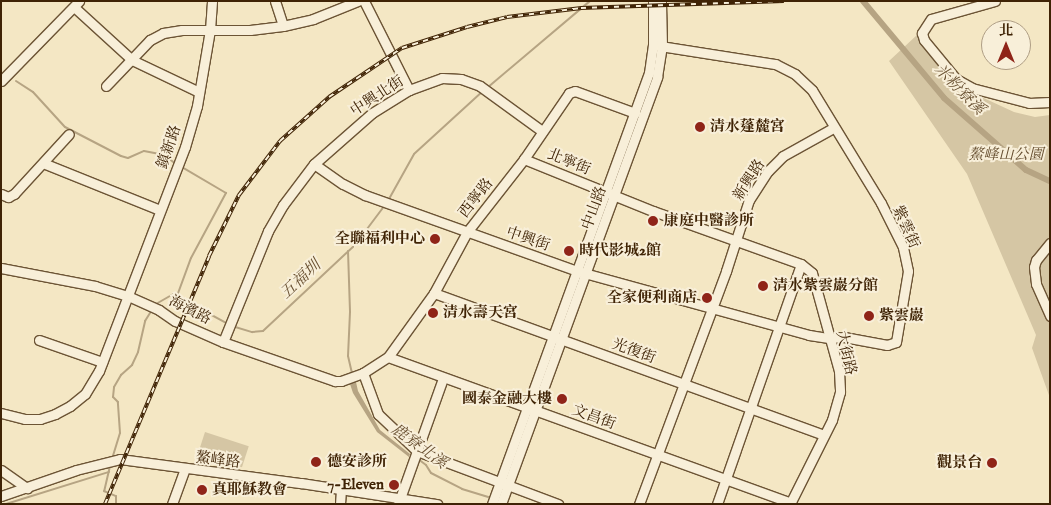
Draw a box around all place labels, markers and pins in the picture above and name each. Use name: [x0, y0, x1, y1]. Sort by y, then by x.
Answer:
place label: 清水蓬麓宮: [710, 118, 785, 136]
marker: 清水蓬麓宮: [694, 121, 706, 133]
place label: 康庭中醫診所: [664, 212, 754, 230]
marker: 康庭中醫診所: [646, 214, 660, 228]
place label: 全聯福利中心: [335, 230, 425, 248]
marker: 全聯福利中心: [429, 233, 441, 245]
place label: 時代影城2館: [579, 242, 661, 260]
marker: 時代影城2館: [563, 245, 575, 257]
place label: 清水紫雲巖分館: [773, 277, 878, 295]
marker: 清水紫雲巖分館: [757, 280, 769, 292]
place label: 全家便利商店: [607, 289, 697, 307]
marker: 全家便利商店: [701, 292, 713, 304]
place label: 清水壽天宮: [443, 304, 518, 322]
marker: 清水壽天宮: [427, 307, 439, 319]
place label: 紫雲巖: [879, 307, 924, 325]
marker: 紫雲巖: [863, 310, 875, 322]
place label: 國泰金融大樓: [462, 390, 552, 408]
marker: 國泰金融大樓: [556, 393, 568, 405]
place label: 德安診所: [327, 453, 387, 471]
place label: 觀景台: [937, 454, 982, 472]
marker: 德安診所: [309, 455, 323, 469]
marker: 觀景台: [986, 457, 998, 469]
place label: 7-Eleven: [327, 476, 384, 494]
marker: 7-Eleven: [388, 479, 400, 491]
place label: 真耶穌教會: [212, 481, 287, 499]
marker: 真耶穌教會: [196, 484, 208, 496]

